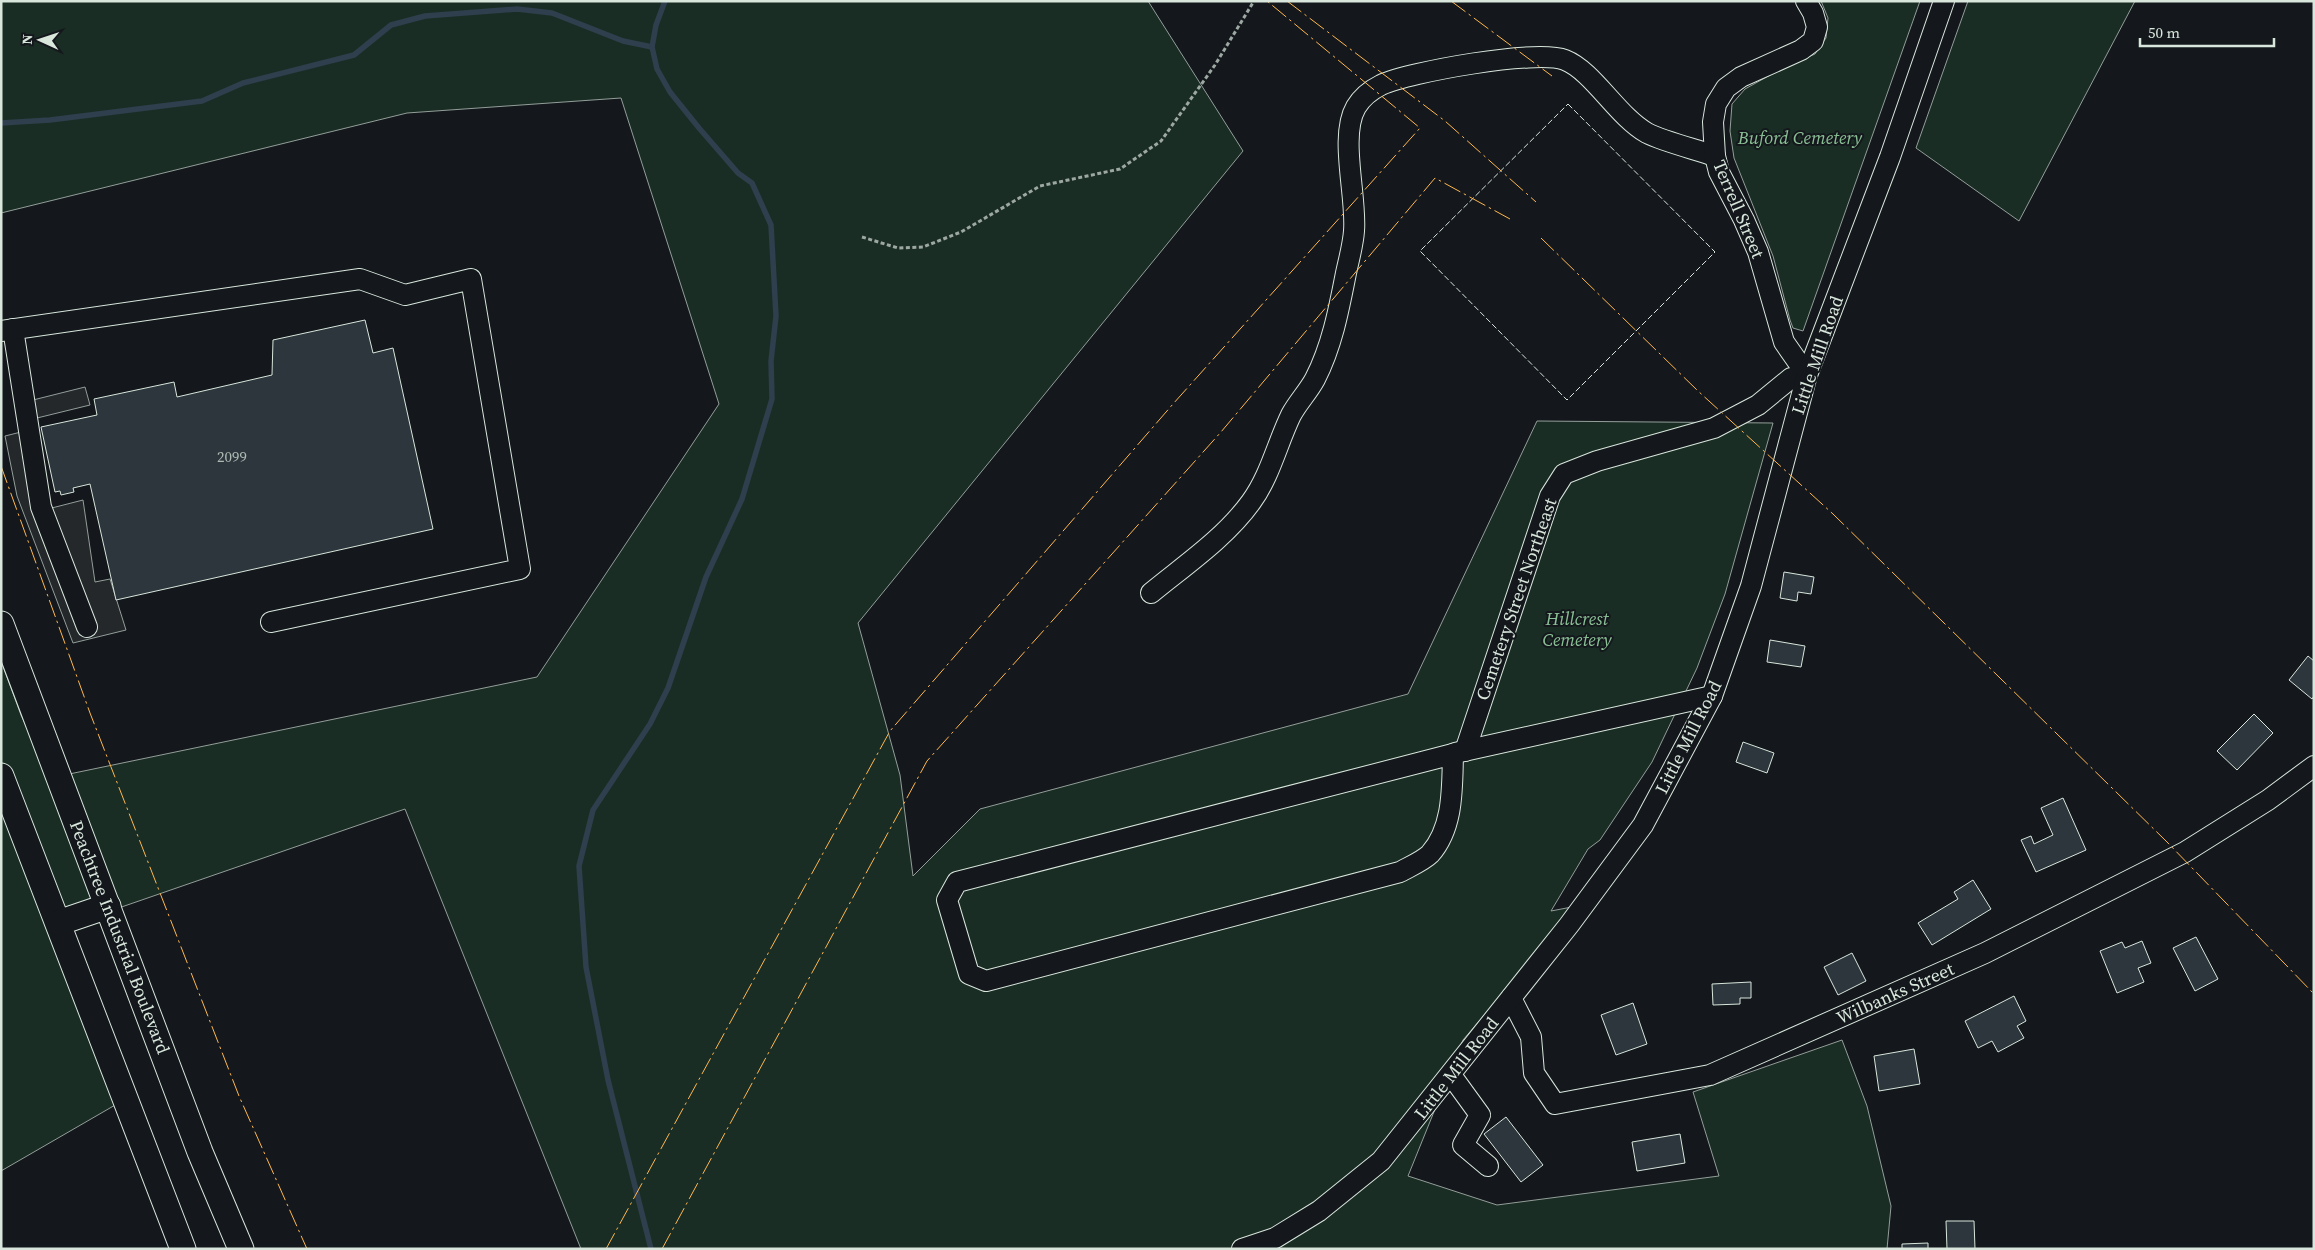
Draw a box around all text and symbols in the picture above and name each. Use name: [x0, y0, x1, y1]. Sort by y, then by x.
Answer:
north arrow: [15, 15, 65, 65]
scale bar: [2140, 15, 2274, 47]
text: 50 m: [2148, 22, 2180, 43]
text: N: [17, 34, 37, 45]
park label: Buford Cemetery: [1737, 125, 1863, 150]
street label: Terrell Street: [1707, 156, 1771, 262]
street label: Little Mill Road: [1785, 292, 1849, 418]
house number: 2099: [217, 446, 247, 467]
street label: Cemetery Street Northeast: [1470, 494, 1562, 703]
park label: Hillcrest Cemetery: [1542, 606, 1612, 652]
street label: Little Mill Road: [1649, 676, 1727, 798]
street label: Peachtree Industrial Boulevard: [64, 817, 176, 1057]
street label: Wilbanks Street: [1832, 956, 1958, 1030]
street label: Little Mill Road: [1408, 1011, 1504, 1125]

